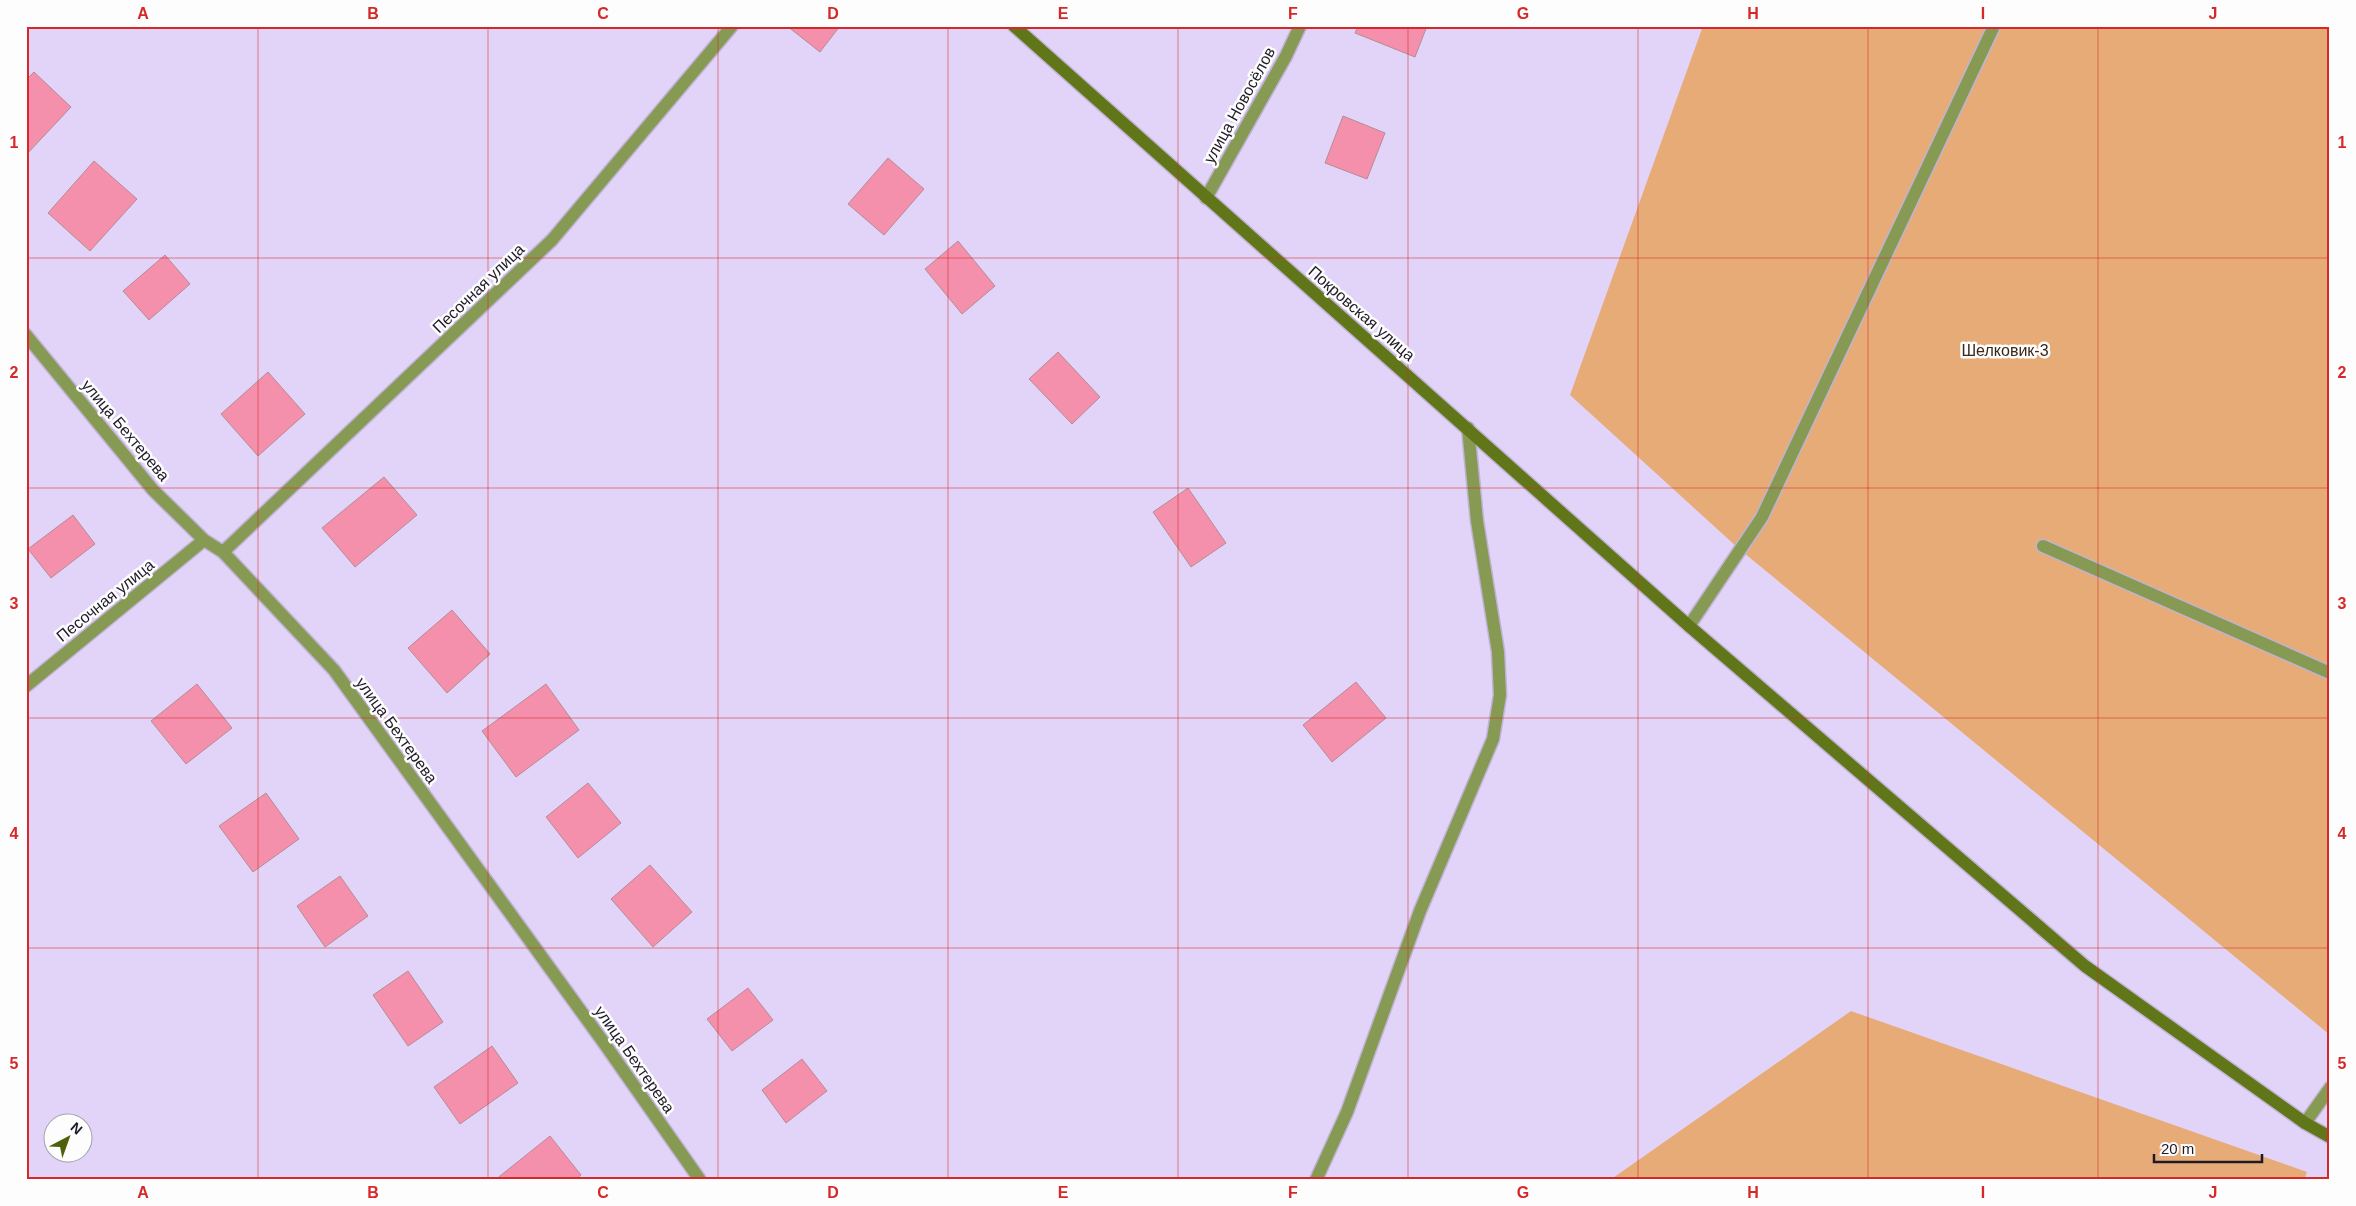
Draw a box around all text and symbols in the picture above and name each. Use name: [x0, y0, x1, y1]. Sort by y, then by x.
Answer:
text: A: [137, 5, 149, 22]
text: B: [367, 5, 379, 22]
text: C: [597, 5, 609, 22]
text: D: [827, 5, 839, 22]
text: E: [1058, 5, 1069, 22]
text: F: [1288, 5, 1298, 22]
text: G: [1517, 5, 1529, 22]
text: H: [1747, 5, 1759, 22]
text: I: [1981, 5, 1985, 22]
text: J: [2209, 5, 2217, 22]
street label: улица Новосёлов: [1201, 44, 1278, 166]
text: 1: [10, 134, 19, 151]
text: 1: [2338, 134, 2347, 151]
street label: Песочная улица: [429, 240, 528, 336]
street label: Покровская улица: [1305, 263, 1418, 364]
park label: Шелковик-3: [1961, 342, 2049, 359]
text: 2: [10, 364, 19, 381]
text: 2: [2338, 364, 2347, 381]
street label: улица Бехтерева: [78, 376, 173, 484]
street label: Песочная улица: [53, 556, 157, 645]
text: 3: [10, 595, 19, 612]
text: 3: [2338, 595, 2347, 612]
street label: улица Бехтерева: [353, 674, 441, 786]
text: 4: [10, 825, 19, 842]
text: 4: [2338, 825, 2347, 842]
street label: улица Бехтерева: [591, 1003, 678, 1116]
text: 5: [10, 1055, 19, 1072]
text: 5: [2338, 1055, 2347, 1072]
north arrow: [42, 1114, 92, 1164]
text: N: [67, 1119, 86, 1138]
scale bar: [2154, 1131, 2261, 1163]
text: 20 m: [2161, 1140, 2194, 1157]
text: A: [137, 1184, 149, 1201]
text: B: [367, 1184, 379, 1201]
text: C: [597, 1184, 609, 1201]
text: D: [827, 1184, 839, 1201]
text: E: [1058, 1184, 1069, 1201]
text: F: [1288, 1184, 1298, 1201]
text: G: [1517, 1184, 1529, 1201]
text: H: [1747, 1184, 1759, 1201]
text: I: [1981, 1184, 1985, 1201]
text: J: [2209, 1184, 2217, 1201]

